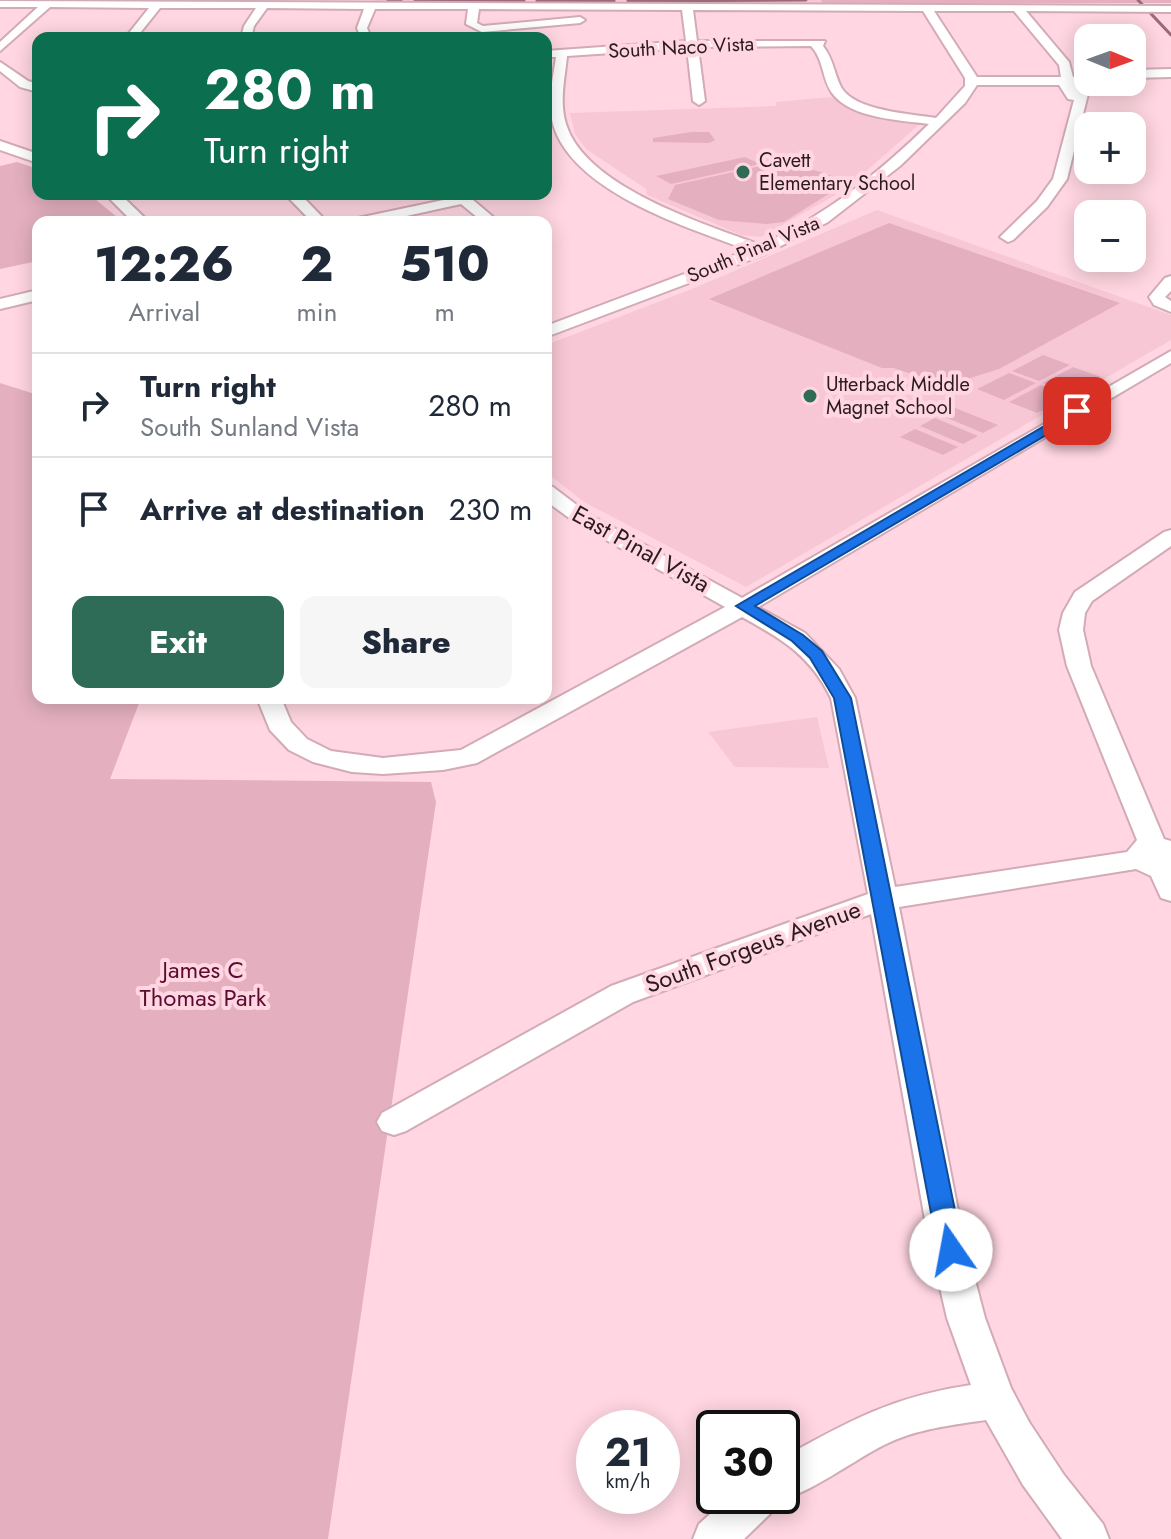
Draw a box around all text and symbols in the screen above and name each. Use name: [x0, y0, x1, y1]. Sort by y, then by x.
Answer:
north arrow: [1074, 24, 1146, 96]
map controls: [1074, 24, 1146, 272]
street label: South Naco Vista: [607, 29, 755, 66]
text: 280 m: [204, 49, 376, 130]
icon: right: [72, 64, 176, 168]
button: +: [1074, 112, 1146, 184]
text: Turn right: [204, 124, 349, 176]
place label: Cavett Elementary School: [759, 146, 915, 198]
marker: Cavett Elementary School: [734, 163, 752, 181]
button: −: [1074, 200, 1146, 272]
street label: South Pinal Vista: [682, 208, 824, 290]
text: 12:26: [94, 230, 234, 299]
text: 2: [301, 230, 333, 299]
text: 510: [400, 230, 490, 299]
text: Arrival: [128, 293, 200, 331]
text: min: [297, 293, 337, 331]
text: m: [434, 293, 455, 331]
text: Turn right: [140, 365, 276, 408]
place label: Utterback Middle Magnet School: [826, 370, 970, 422]
pin: [1043, 377, 1111, 445]
icon: right: [72, 383, 116, 427]
text: 280 m: [428, 384, 512, 427]
marker: Utterback Middle Magnet School: [801, 387, 819, 405]
icon: arrive: [1055, 389, 1099, 433]
text: South Sunland Vista: [140, 408, 359, 446]
icon: arrive: [72, 487, 116, 531]
text: Arrive at destination: [140, 488, 425, 531]
text: 230 m: [449, 488, 533, 531]
street label: East Pinal Vista: [566, 496, 717, 601]
button: Exit: [72, 596, 284, 688]
button: Share: [300, 596, 512, 688]
street label: South Forgeus Avenue: [640, 891, 865, 1002]
park label: James C Thomas Park: [140, 952, 267, 1015]
position arrow: [909, 1208, 993, 1292]
speed limit sign: 30: [696, 1410, 800, 1514]
text: 21: [605, 1423, 651, 1481]
text: km/h: [605, 1467, 651, 1496]

